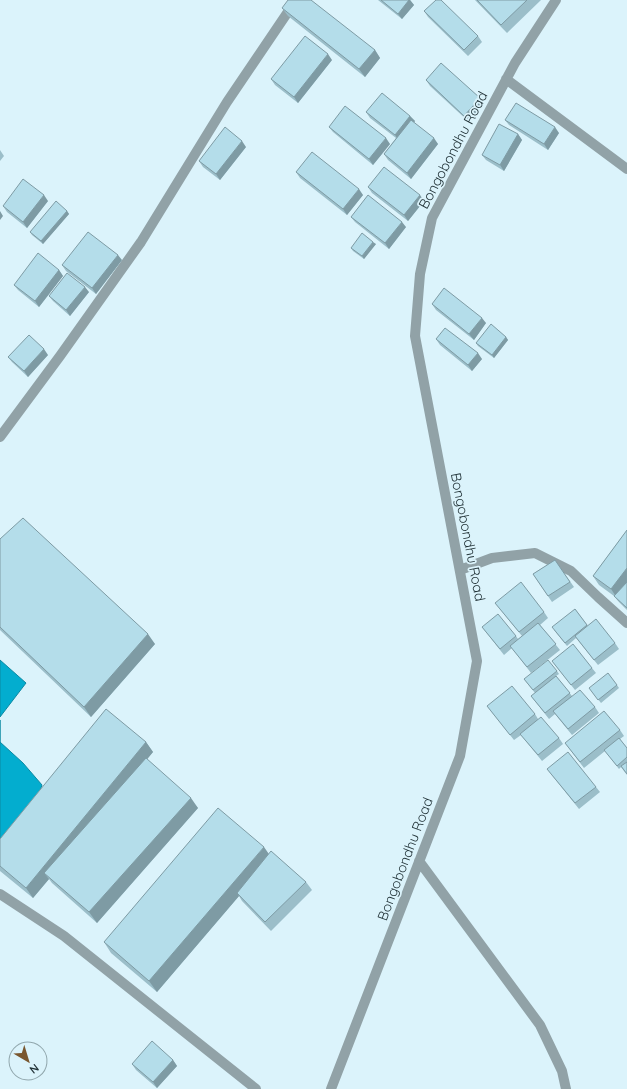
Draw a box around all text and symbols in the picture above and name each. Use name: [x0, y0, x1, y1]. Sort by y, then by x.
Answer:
street label: Bongobondhu Road: [414, 88, 492, 212]
street label: Bongobondhu Road: [447, 471, 489, 603]
street label: Bongobondhu Road: [373, 795, 437, 923]
north arrow: [8, 1041, 48, 1081]
text: N: [27, 1061, 42, 1077]

